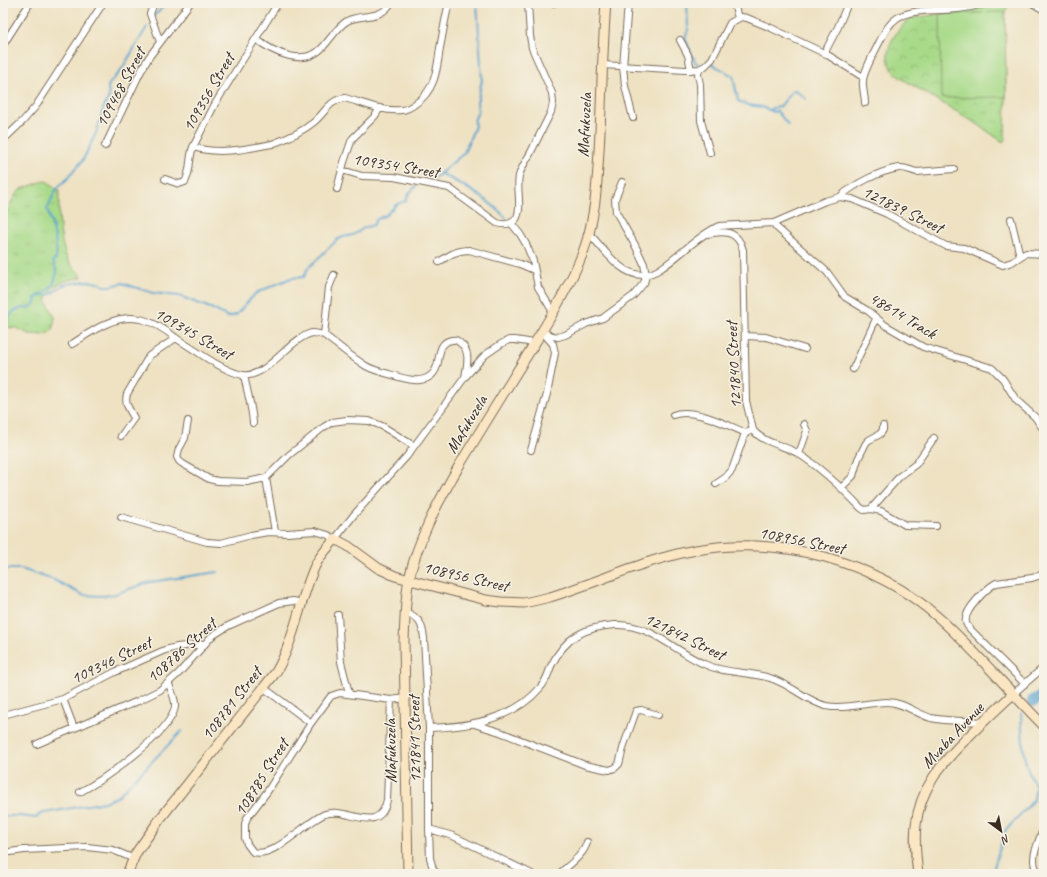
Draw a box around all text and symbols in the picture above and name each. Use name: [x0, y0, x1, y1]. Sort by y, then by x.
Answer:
street label: 109468 Street: [91, 42, 151, 131]
street label: 109356 Street: [178, 47, 240, 135]
street label: Mafukuzela: [572, 91, 597, 158]
street label: 109354 Street: [351, 148, 443, 183]
street label: 121839 Street: [859, 181, 949, 239]
street label: 48614 Track: [865, 287, 942, 345]
street label: 109345 Street: [151, 303, 239, 365]
street label: 121840 Street: [721, 319, 746, 409]
street label: Mafukuzela: [441, 390, 493, 457]
street label: 108956 Street: [757, 522, 849, 560]
street label: 108956 Street: [421, 556, 513, 597]
street label: 121842 Street: [641, 608, 731, 666]
street label: 108786 Street: [142, 612, 222, 687]
street label: 109346 Street: [67, 631, 157, 689]
street label: 108781 Street: [196, 661, 268, 744]
street label: 121841 Street: [403, 693, 426, 783]
street label: Mvaba Avenue: [917, 697, 989, 773]
street label: Mafukuzela: [379, 718, 402, 783]
street label: 108785 Street: [229, 733, 295, 820]
north arrow: [981, 811, 1021, 851]
text: N: [998, 832, 1013, 848]

